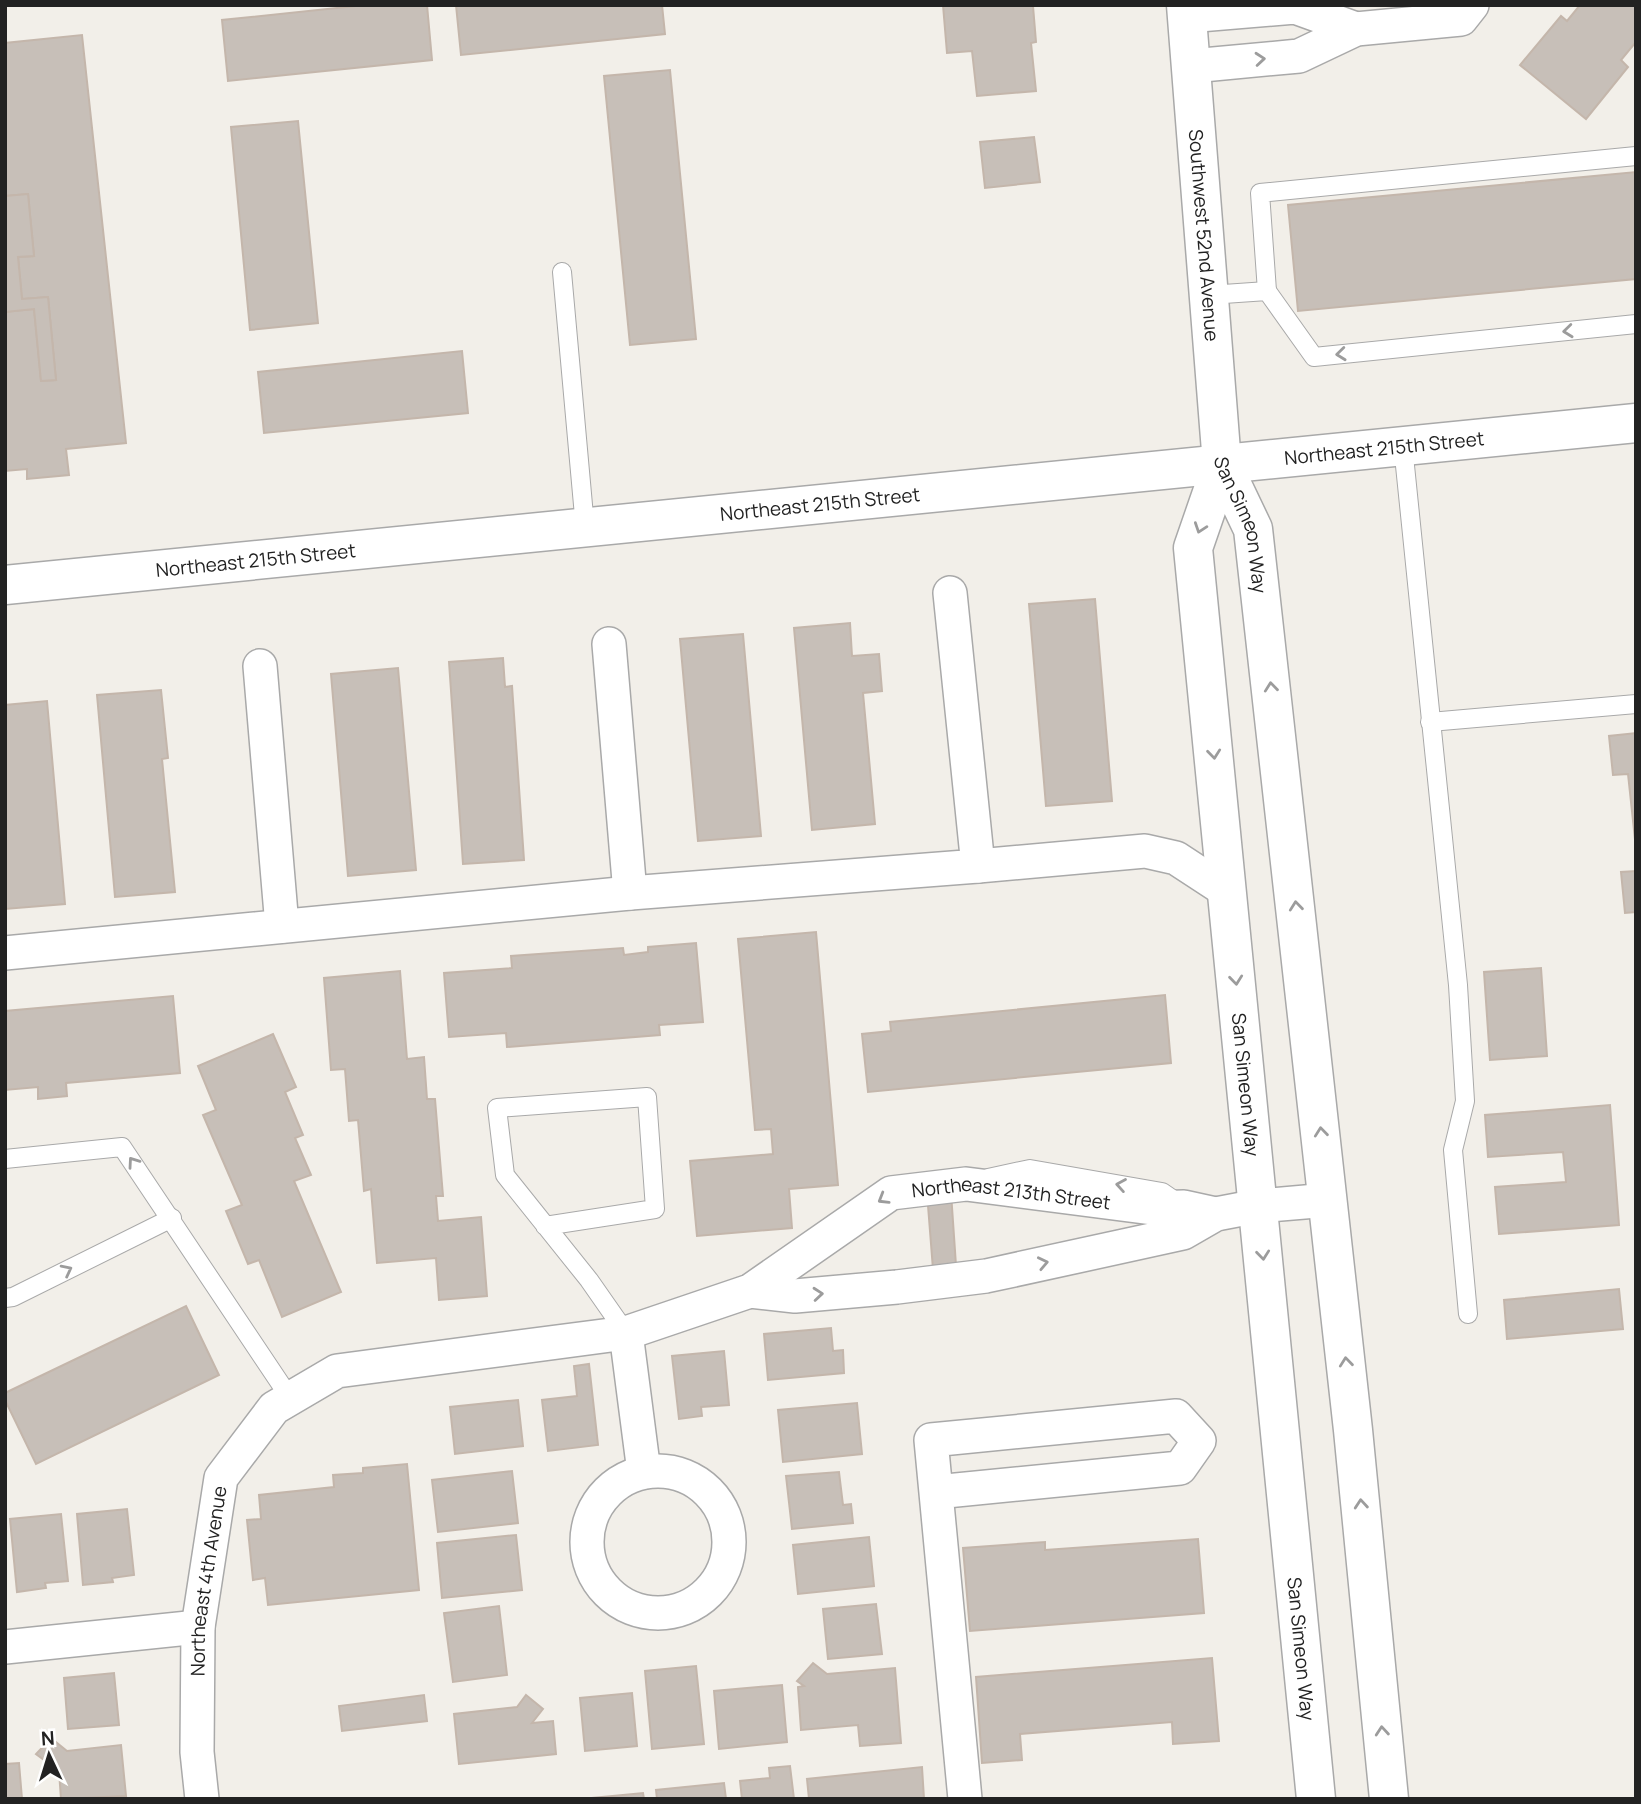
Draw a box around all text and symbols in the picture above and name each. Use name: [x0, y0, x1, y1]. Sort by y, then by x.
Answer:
one-way arrow: [1255, 52, 1266, 67]
street label: Southwest 52nd Avenue: [1183, 128, 1225, 342]
one-way arrow: [1562, 323, 1573, 338]
one-way arrow: [1336, 346, 1347, 361]
street label: Northeast 215th Street: [1283, 425, 1485, 471]
street label: San Simeon Way: [1208, 456, 1273, 595]
street label: Northeast 215th Street: [719, 481, 921, 527]
one-way arrow: [1194, 522, 1208, 534]
street label: Northeast 215th Street: [155, 537, 357, 583]
one-way arrow: [1264, 681, 1279, 693]
one-way arrow: [1206, 748, 1221, 759]
one-way arrow: [1288, 900, 1303, 911]
one-way arrow: [1228, 975, 1243, 986]
street label: San Simeon Way: [1226, 1012, 1266, 1157]
one-way arrow: [1313, 1126, 1328, 1138]
one-way arrow: [129, 1157, 141, 1170]
street label: Northeast 213th Street: [910, 1171, 1112, 1216]
one-way arrow: [1115, 1178, 1127, 1193]
one-way arrow: [878, 1191, 891, 1204]
one-way arrow: [1255, 1250, 1270, 1261]
one-way arrow: [1037, 1257, 1049, 1272]
one-way arrow: [60, 1265, 72, 1279]
one-way arrow: [813, 1287, 824, 1302]
one-way arrow: [1339, 1356, 1354, 1367]
street label: Northeast 4th Avenue: [185, 1484, 233, 1676]
one-way arrow: [1353, 1499, 1368, 1510]
street label: San Simeon Way: [1281, 1576, 1321, 1722]
north arrow: [14, 1720, 84, 1790]
text: N: [40, 1725, 56, 1751]
one-way arrow: [1375, 1725, 1390, 1737]

